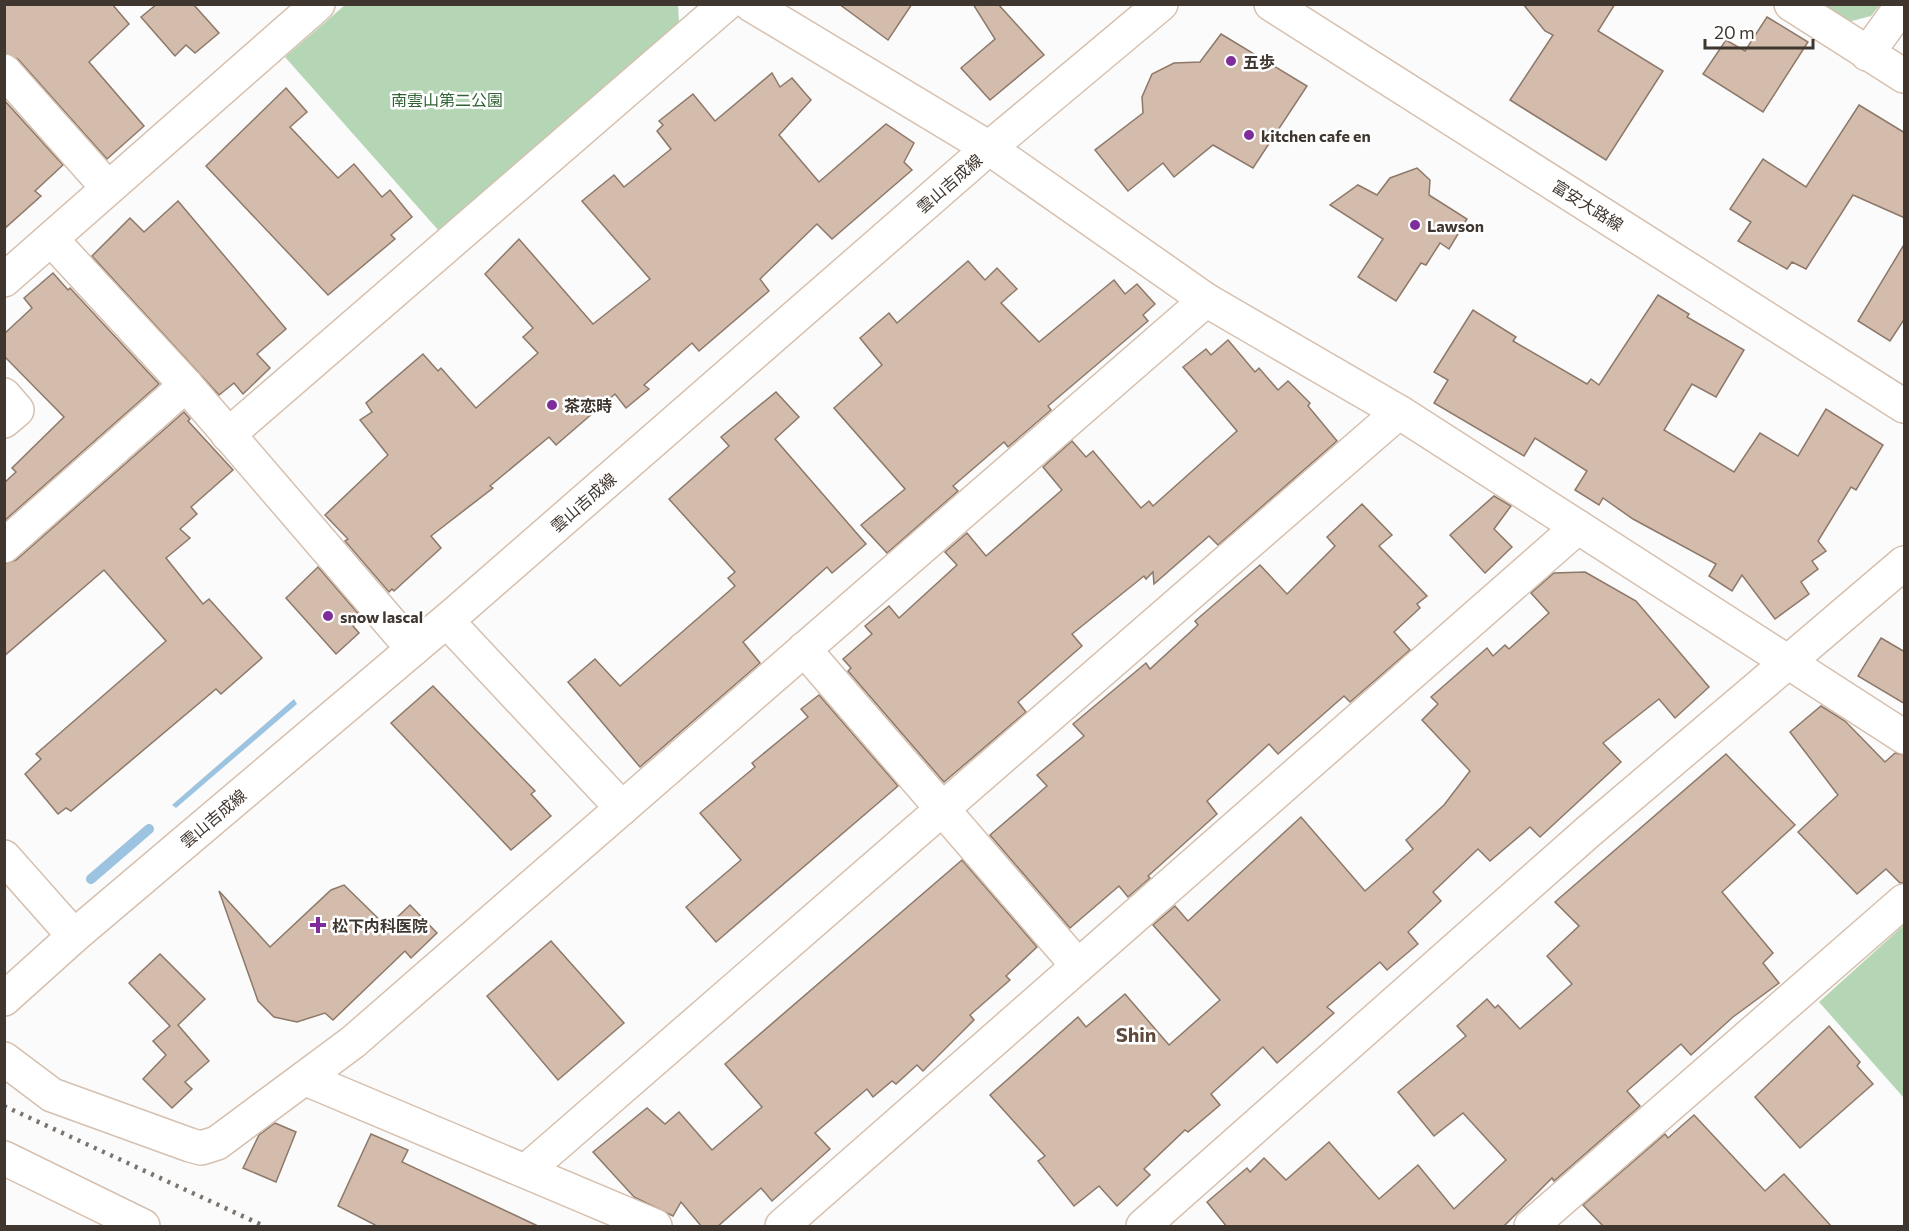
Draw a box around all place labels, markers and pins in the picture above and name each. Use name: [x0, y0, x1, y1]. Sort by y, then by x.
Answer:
place label: 五歩: [1243, 52, 1275, 71]
marker: 五歩: [1224, 54, 1238, 68]
place label: kitchen cafe en: [1261, 126, 1371, 145]
marker: kitchen cafe en: [1242, 128, 1256, 142]
place label: Lawson: [1427, 216, 1484, 235]
marker: Lawson: [1408, 218, 1422, 232]
place label: 茶恋時: [564, 396, 612, 415]
marker: 茶恋時: [545, 398, 559, 412]
place label: snow lascal: [340, 607, 423, 626]
marker: snow lascal: [321, 609, 335, 623]
marker: 松下内科医院: [309, 916, 327, 934]
place label: 松下内科医院: [332, 916, 428, 935]

